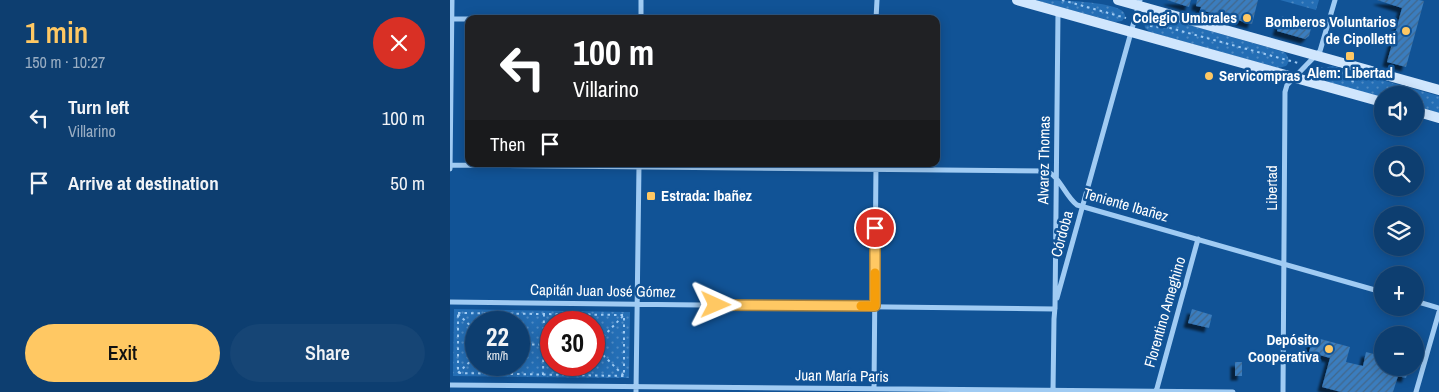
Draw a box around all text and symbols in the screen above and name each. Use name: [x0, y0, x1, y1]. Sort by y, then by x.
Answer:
place label: Colegio Umbrales: [1132, 7, 1237, 28]
place label: Bomberos Voluntarios de Cipolletti: [1265, 11, 1396, 49]
text: 1 min: [25, 12, 88, 52]
marker: Colegio Umbrales: [1241, 12, 1253, 24]
button: close: [373, 17, 425, 69]
marker: Bomberos Voluntarios de Cipolletti: [1400, 25, 1412, 37]
text: 100 m: [573, 29, 654, 76]
icon: left: [490, 35, 555, 100]
marker: Alem: Libertad: [1344, 50, 1356, 62]
text: 150 m · 10:27: [25, 51, 105, 73]
place label: Alem: Libertad: [1307, 62, 1393, 83]
place label: Servicompras: [1219, 65, 1301, 86]
marker: Servicompras: [1203, 70, 1215, 82]
text: Villarino: [573, 74, 639, 104]
map controls: [1374, 86, 1424, 376]
button: sound: [1374, 86, 1424, 136]
text: Turn left: [68, 94, 129, 120]
icon: left: [25, 104, 53, 132]
text: 100 m: [382, 105, 425, 131]
street label: Alvarez Thomas: [1032, 115, 1055, 205]
text: Villarino: [68, 120, 116, 142]
icon: arrive: [536, 130, 564, 158]
text: Then: [490, 131, 526, 157]
button: search: [1374, 146, 1424, 196]
street label: Libertad: [1261, 165, 1282, 211]
icon: arrive: [25, 169, 53, 197]
text: Arrive at destination: [68, 170, 219, 196]
text: 50 m: [390, 170, 425, 196]
street label: Teniente Ibañez: [1081, 182, 1171, 227]
place label: Estrada: Ibañez: [661, 185, 752, 206]
marker: Estrada: Ibañez: [645, 190, 657, 202]
button: layers: [1374, 206, 1424, 256]
pin: [854, 207, 896, 249]
street label: Córdoba: [1045, 208, 1078, 259]
icon: arrive: [861, 214, 889, 242]
street label: Florentino Ameghino: [1139, 254, 1190, 370]
button: +: [1374, 266, 1424, 316]
position arrow: [689, 278, 741, 330]
street label: Capitán Juan José Gómez: [530, 279, 676, 302]
speed limit sign: 30: [540, 311, 605, 376]
text: 22: [486, 320, 509, 354]
button: Exit: [25, 324, 220, 382]
button: Share: [230, 324, 425, 382]
button: −: [1374, 326, 1424, 376]
place label: Depósito Cooperativa: [1248, 329, 1319, 367]
marker: Depósito Cooperativa: [1323, 343, 1335, 355]
text: km/h: [487, 348, 508, 364]
street label: Juan María Paris: [795, 364, 889, 387]

